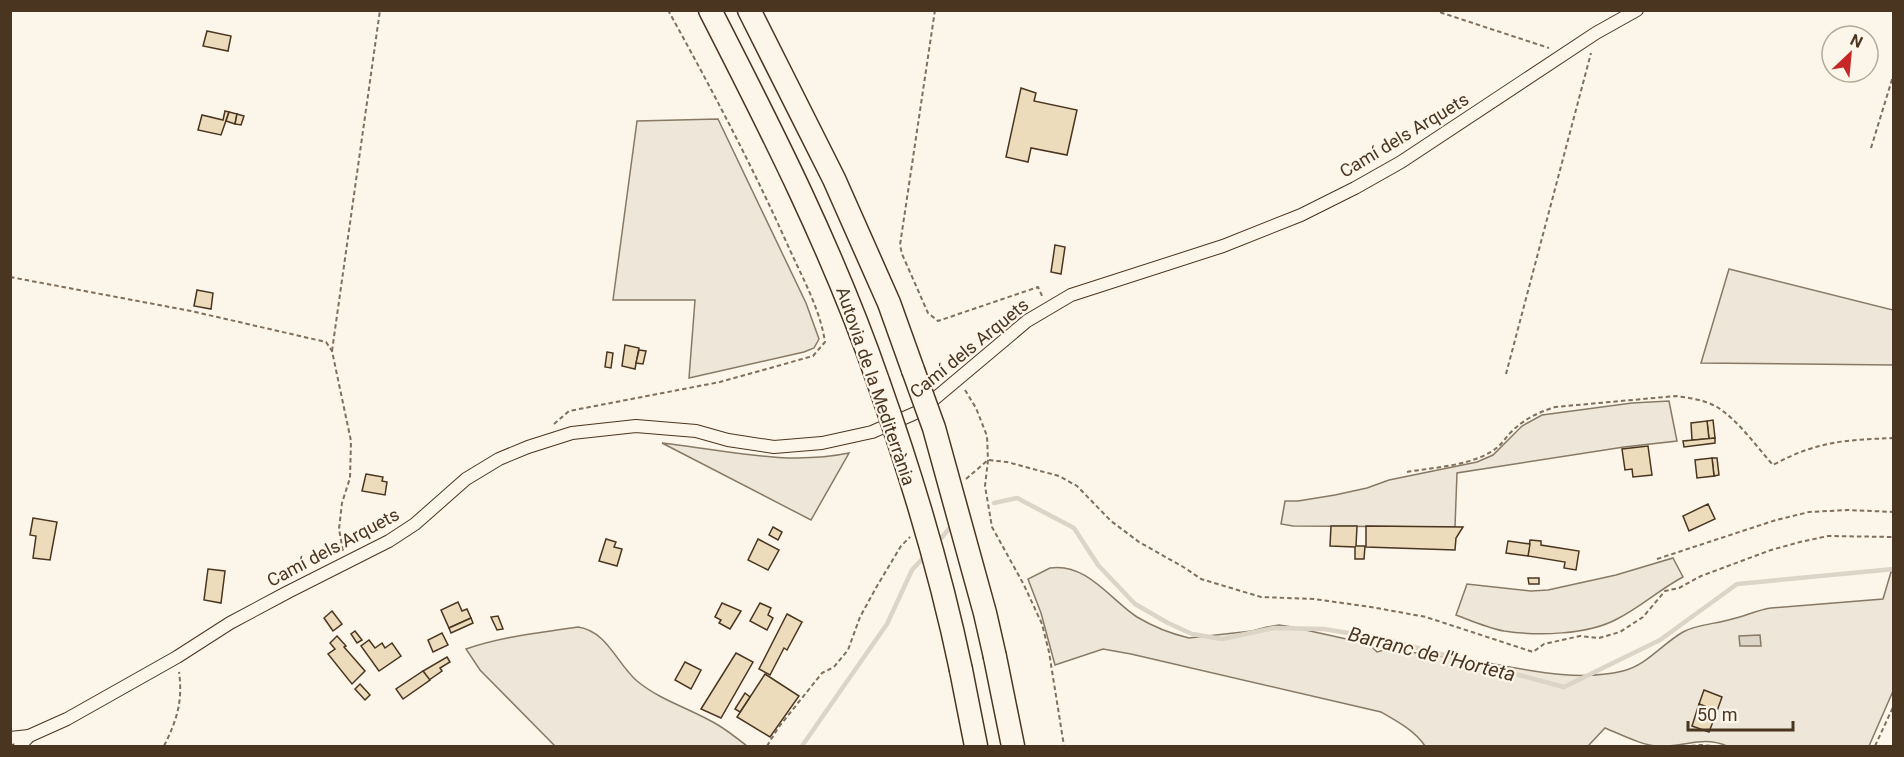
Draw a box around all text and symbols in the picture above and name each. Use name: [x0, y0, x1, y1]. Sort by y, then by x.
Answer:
north arrow: [1820, 24, 1880, 84]
text: N: [1847, 30, 1866, 52]
street label: Camí dels Arquets: [1336, 88, 1472, 182]
street label: Autovia de la Mediterrània: [832, 284, 920, 488]
street label: Camí dels Arquets: [905, 294, 1033, 402]
street label: Camí dels Arquets: [263, 503, 403, 591]
water label: Barranc de l'Horteta: [1346, 622, 1518, 686]
scale bar: [1688, 694, 1793, 732]
text: 50 m: [1697, 704, 1737, 725]

